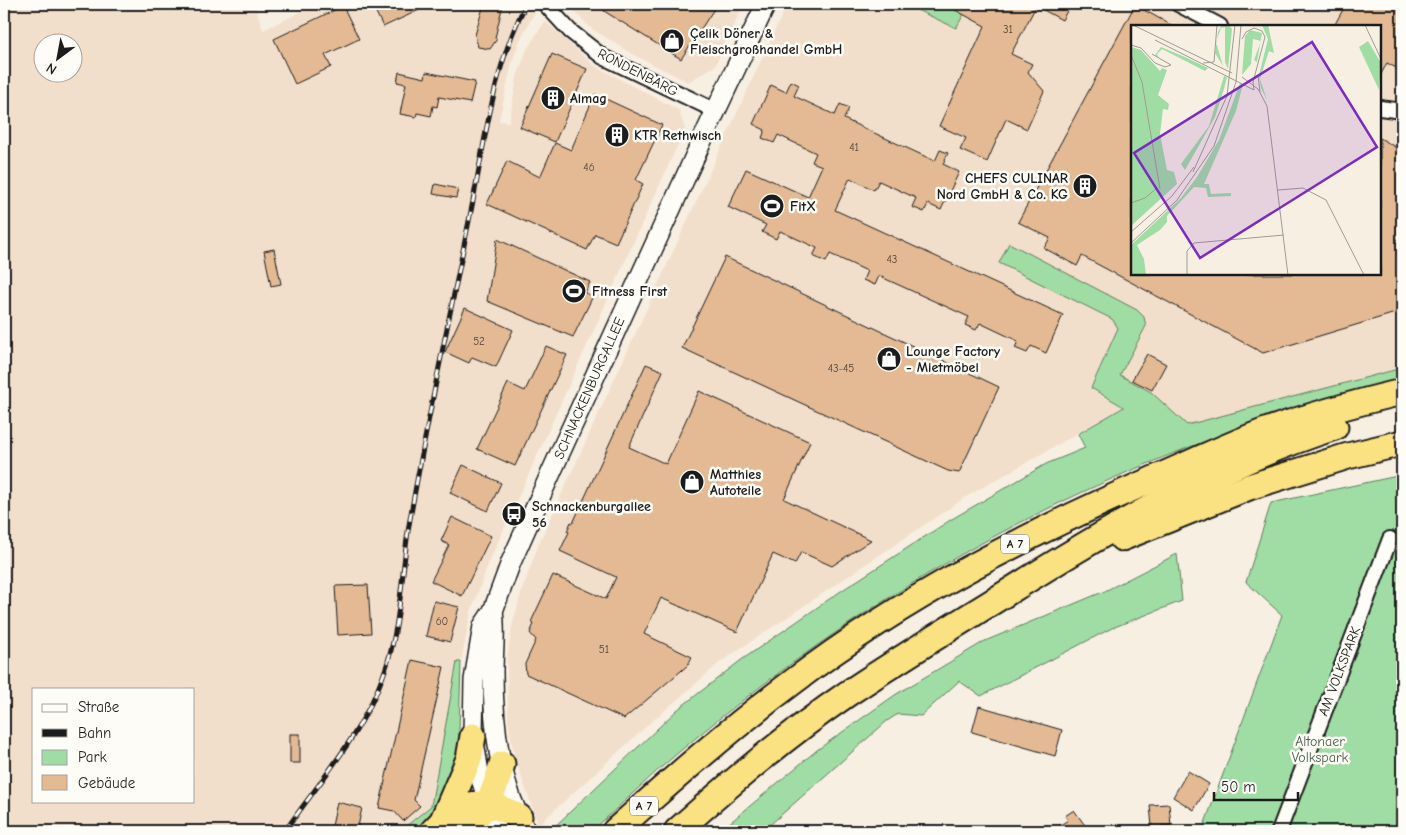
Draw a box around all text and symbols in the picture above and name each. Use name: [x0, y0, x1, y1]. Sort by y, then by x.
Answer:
house number: 31: [1003, 23, 1013, 36]
place label: Çelik Döner & Fleischgroßhandel GmbH: [690, 25, 842, 58]
inset map: [1131, 25, 1381, 275]
shop icon: Çelik Döner & Fleischgroßhandel GmbH: [659, 28, 685, 54]
north arrow: [32, 32, 82, 82]
street label: RONDENBARG: [595, 45, 681, 100]
text: N: [43, 59, 60, 78]
building icon: Almag: [540, 85, 566, 111]
place label: Almag: [570, 90, 607, 107]
building icon: KTR Rethwisch: [604, 122, 630, 148]
place label: KTR Rethwisch: [634, 127, 721, 144]
house number: 41: [849, 141, 859, 154]
house number: 46: [583, 161, 595, 174]
place label: CHEFS CULINAR Nord GmbH & Co. KG: [937, 170, 1068, 203]
building icon: CHEFS CULINAR Nord GmbH & Co. KG: [1072, 173, 1098, 199]
sports icon: FitX: [759, 193, 785, 219]
place label: FitX: [790, 198, 816, 215]
house number: 43: [887, 253, 897, 266]
sports icon: Fitness First: [561, 278, 587, 304]
place label: Fitness First: [592, 283, 668, 300]
street label: SCHNACKENBURGALLEE: [550, 315, 628, 462]
house number: 52: [473, 335, 485, 348]
place label: Lounge Factory - Mietmöbel: [906, 343, 1001, 376]
shop icon: Lounge Factory - Mietmöbel: [876, 346, 902, 372]
house number: 43-45: [828, 362, 854, 375]
place label: Matthies Autoteile: [710, 466, 761, 499]
shop icon: Matthies Autoteile: [679, 469, 705, 495]
place label: Schnackenburgallee 56: [532, 498, 651, 531]
bus stop icon: Schnackenburgallee 56: [501, 501, 527, 527]
road number: A 7: [1001, 534, 1029, 554]
house number: 60: [436, 615, 448, 628]
street label: AM VOLKSPARK: [1315, 624, 1364, 718]
house number: 51: [599, 643, 609, 656]
legend: [32, 688, 195, 802]
text: Straße: [78, 698, 120, 716]
text: Bahn: [78, 724, 111, 742]
park label: Altonaer Volkspark: [1292, 733, 1349, 766]
text: Park: [78, 748, 107, 766]
scale bar: [1214, 770, 1297, 802]
text: Gebäude: [78, 774, 136, 792]
text: 50 m: [1221, 778, 1256, 796]
road number: A 7: [630, 796, 658, 816]

